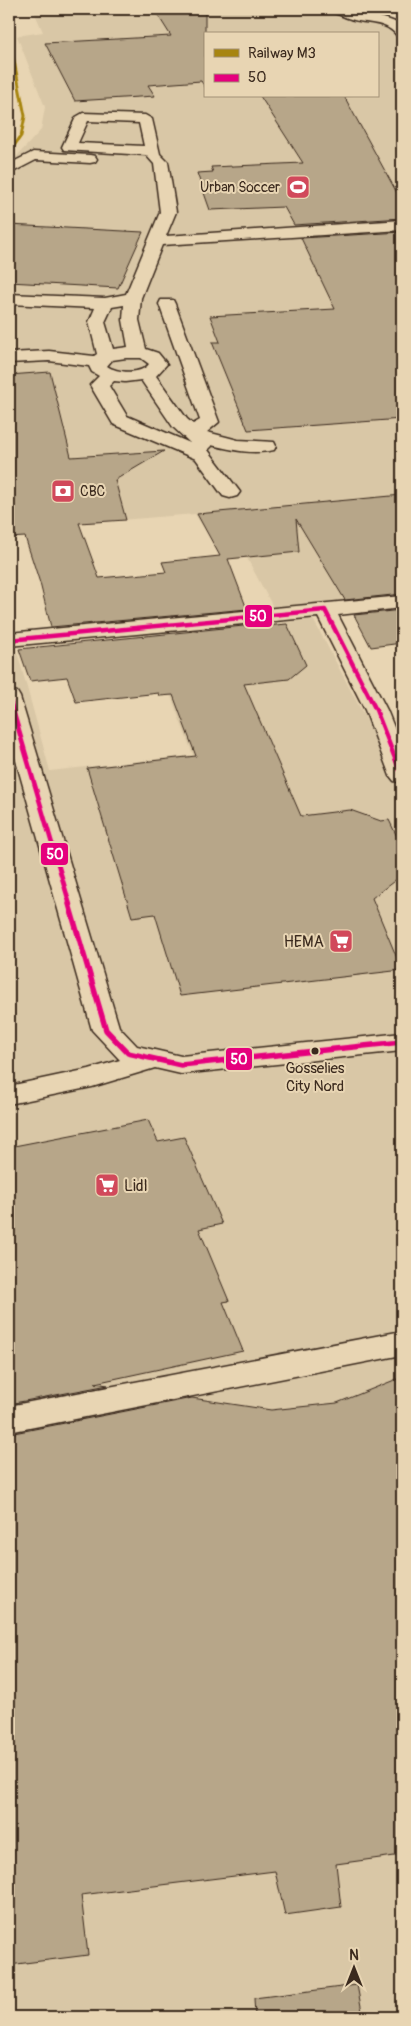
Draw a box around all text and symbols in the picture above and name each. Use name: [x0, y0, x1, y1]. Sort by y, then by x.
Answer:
legend: [204, 32, 378, 98]
text: Railway M3: [248, 44, 316, 63]
text: 50: [248, 68, 266, 87]
sports icon: Urban Soccer: [285, 174, 311, 200]
place label: Urban Soccer: [200, 179, 280, 196]
bank icon: CBC: [50, 478, 76, 504]
place label: CBC: [80, 483, 106, 500]
line badge: 50: [244, 604, 273, 628]
text: 50: [249, 608, 267, 625]
line badge: 50: [40, 842, 69, 866]
text: 50: [46, 846, 64, 863]
supermarket icon: HEMA: [328, 928, 354, 954]
place label: HEMA: [284, 932, 324, 952]
marker: Gosselies City Nord: [310, 1046, 320, 1056]
line badge: 50: [225, 1047, 253, 1071]
text: 50: [230, 1051, 248, 1068]
place label: Gosselies City Nord: [285, 1059, 345, 1096]
supermarket icon: Lidl: [94, 1172, 120, 1198]
place label: Lidl: [124, 1176, 148, 1196]
north arrow: [328, 1944, 378, 1994]
text: N: [349, 1947, 359, 1964]

